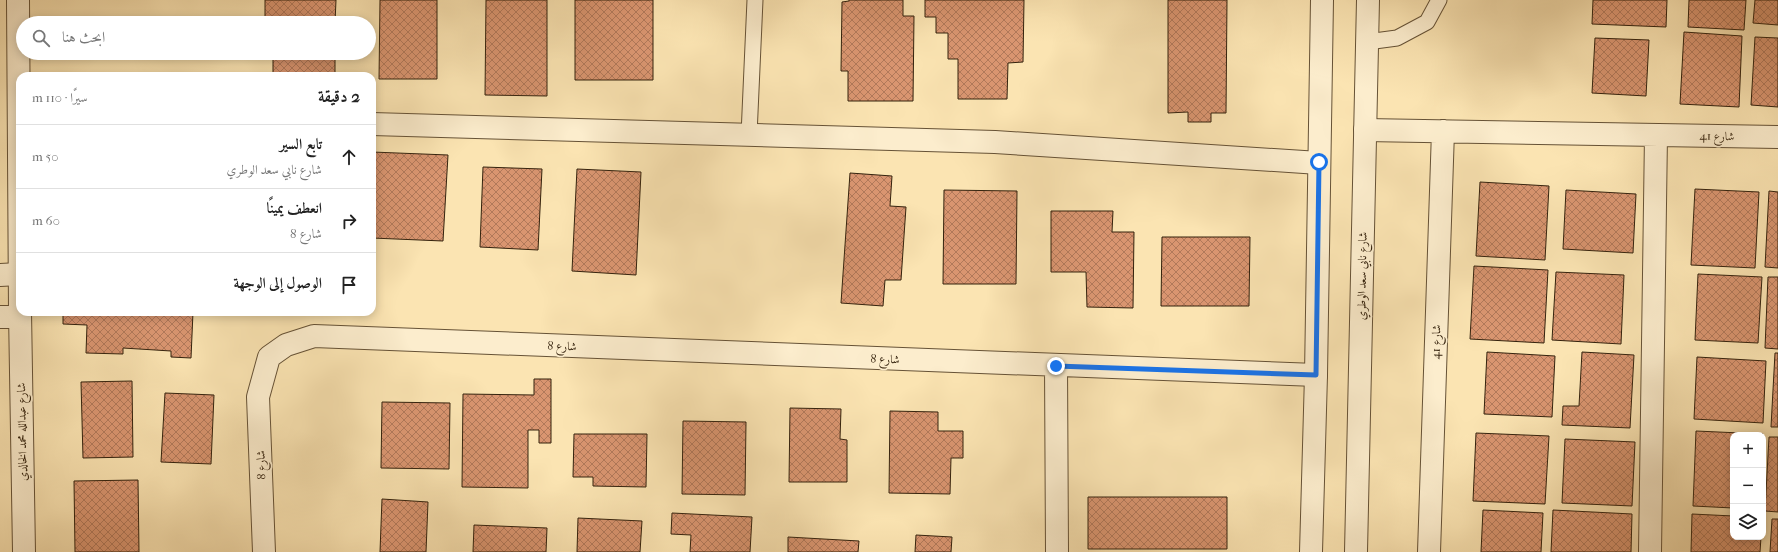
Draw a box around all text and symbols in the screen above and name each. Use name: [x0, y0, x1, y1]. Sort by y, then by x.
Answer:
search box: [16, 16, 376, 60]
icon: search: [30, 27, 52, 49]
text: ابحث هنا: [62, 28, 105, 46]
text: 2 دقيقة: [318, 86, 360, 106]
text: سيرًا · 110 m: [32, 90, 88, 105]
street label: شارع 41: [1699, 129, 1735, 147]
text: تابع السير: [280, 135, 322, 153]
icon: ahead: [338, 146, 360, 168]
text: 50 m: [32, 149, 58, 164]
route start: [1310, 153, 1328, 171]
text: شارع نابي سعد الوطري: [226, 162, 322, 177]
text: انعطف يمينًا: [267, 199, 322, 217]
icon: right: [338, 210, 360, 232]
text: 60 m: [32, 213, 60, 228]
text: شارع 8: [290, 226, 322, 241]
street label: شارع نابي سعد الوطري: [1354, 232, 1374, 320]
text: الوصول إلى الوجهة: [233, 274, 322, 292]
icon: arrive: [338, 274, 360, 296]
street label: شارع 41: [1428, 324, 1448, 360]
street label: شارع 8: [547, 338, 577, 358]
street label: شارع 8: [870, 351, 900, 371]
route end: [1047, 357, 1065, 375]
street label: شارع عبدالله محمد الخالدي: [14, 382, 34, 481]
map controls: [1730, 432, 1766, 540]
button: +: [1730, 432, 1766, 468]
street label: شارع 8: [253, 450, 273, 480]
button: −: [1730, 468, 1766, 504]
button: layers: [1730, 504, 1766, 540]

